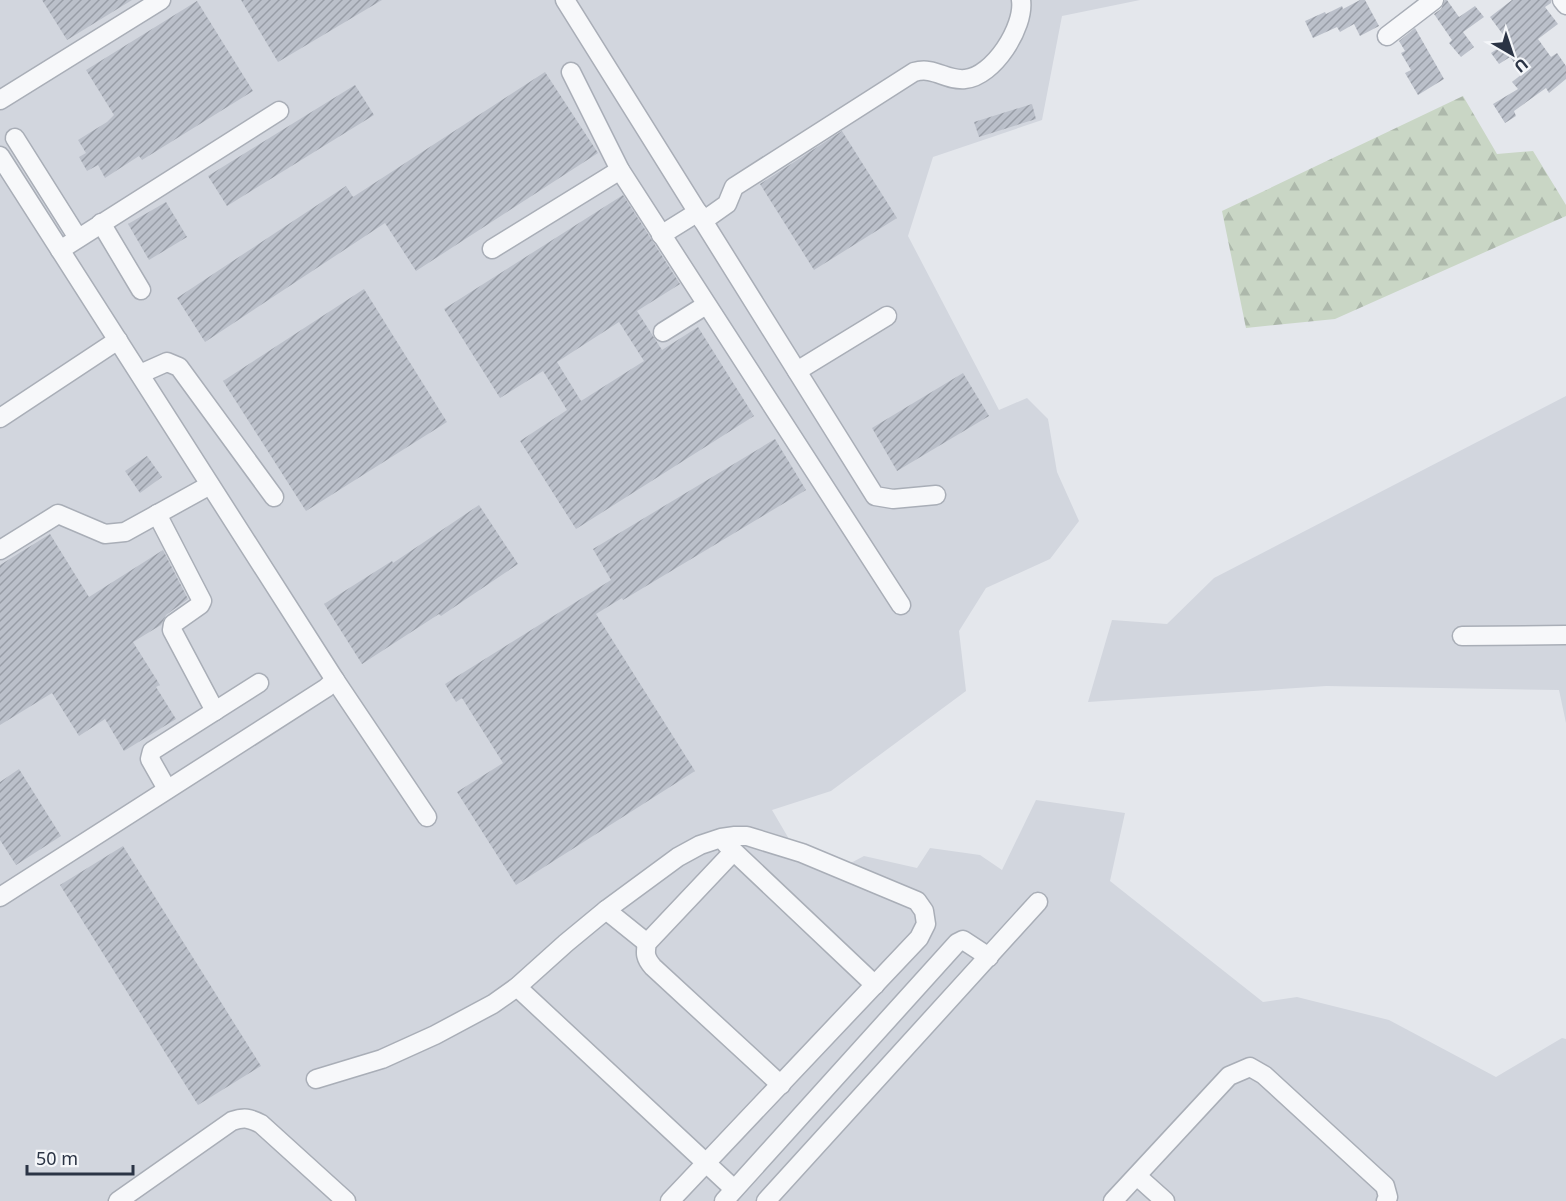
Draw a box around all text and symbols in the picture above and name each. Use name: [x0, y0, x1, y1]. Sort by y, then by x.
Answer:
north arrow: [1482, 24, 1542, 84]
text: U: [1510, 53, 1533, 78]
scale bar: [27, 1138, 134, 1176]
text: 50 m: [36, 1146, 78, 1170]

